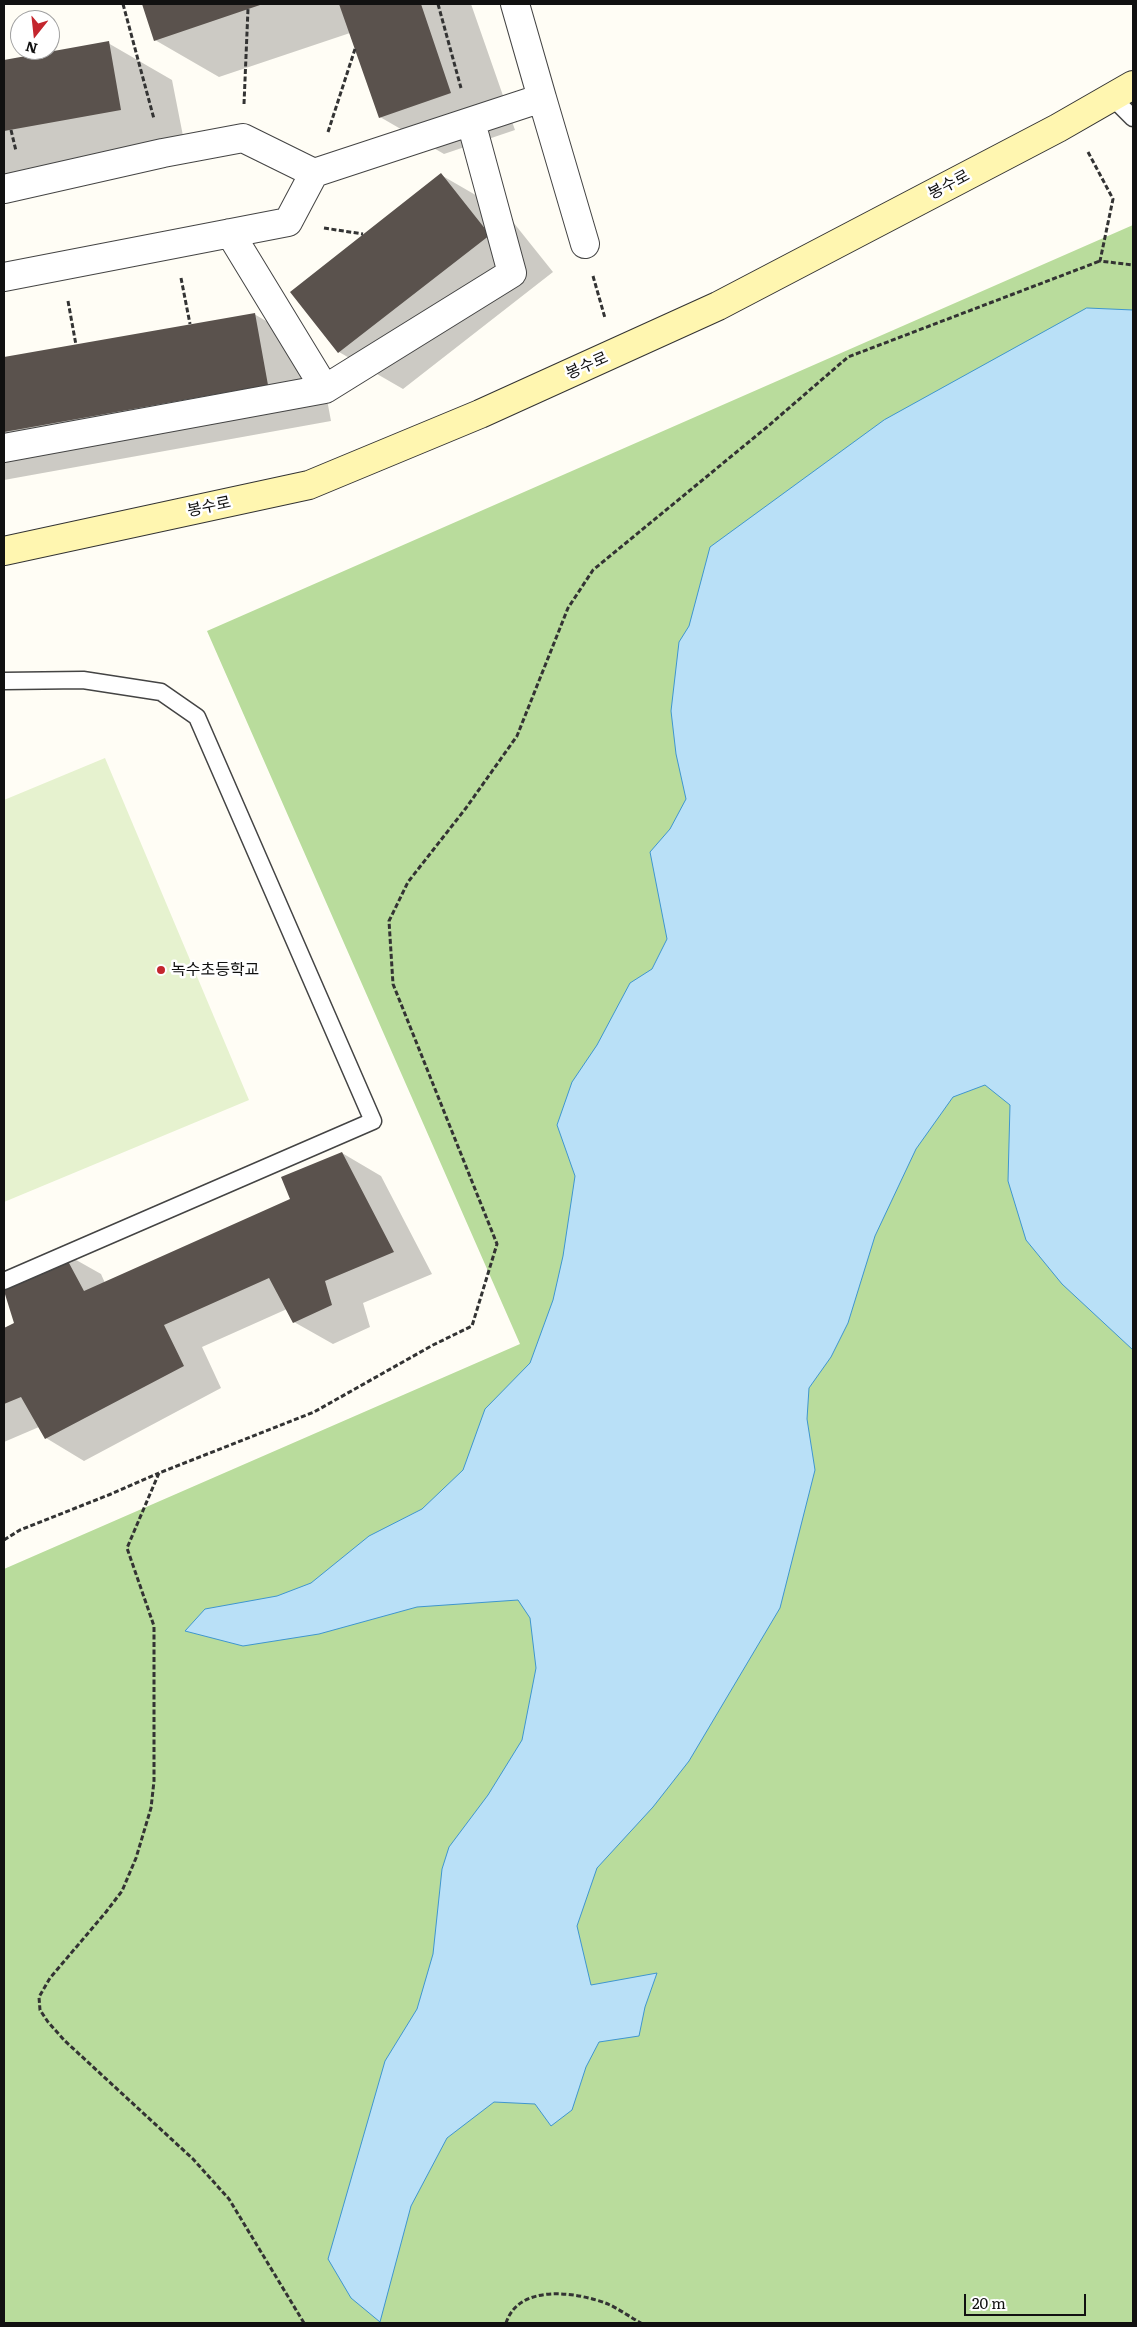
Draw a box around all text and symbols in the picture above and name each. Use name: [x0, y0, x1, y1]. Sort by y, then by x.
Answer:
north arrow: [10, 10, 60, 60]
text: N: [23, 37, 40, 60]
street label: 봉수로: [925, 166, 973, 204]
street label: 봉수로: [563, 348, 611, 384]
street label: 봉수로: [185, 493, 233, 521]
place label: 녹수초등학교: [171, 960, 259, 980]
marker: 녹수초등학교: [155, 964, 167, 976]
scale bar: [967, 2284, 1090, 2316]
text: 20 m: [972, 2291, 1006, 2314]

